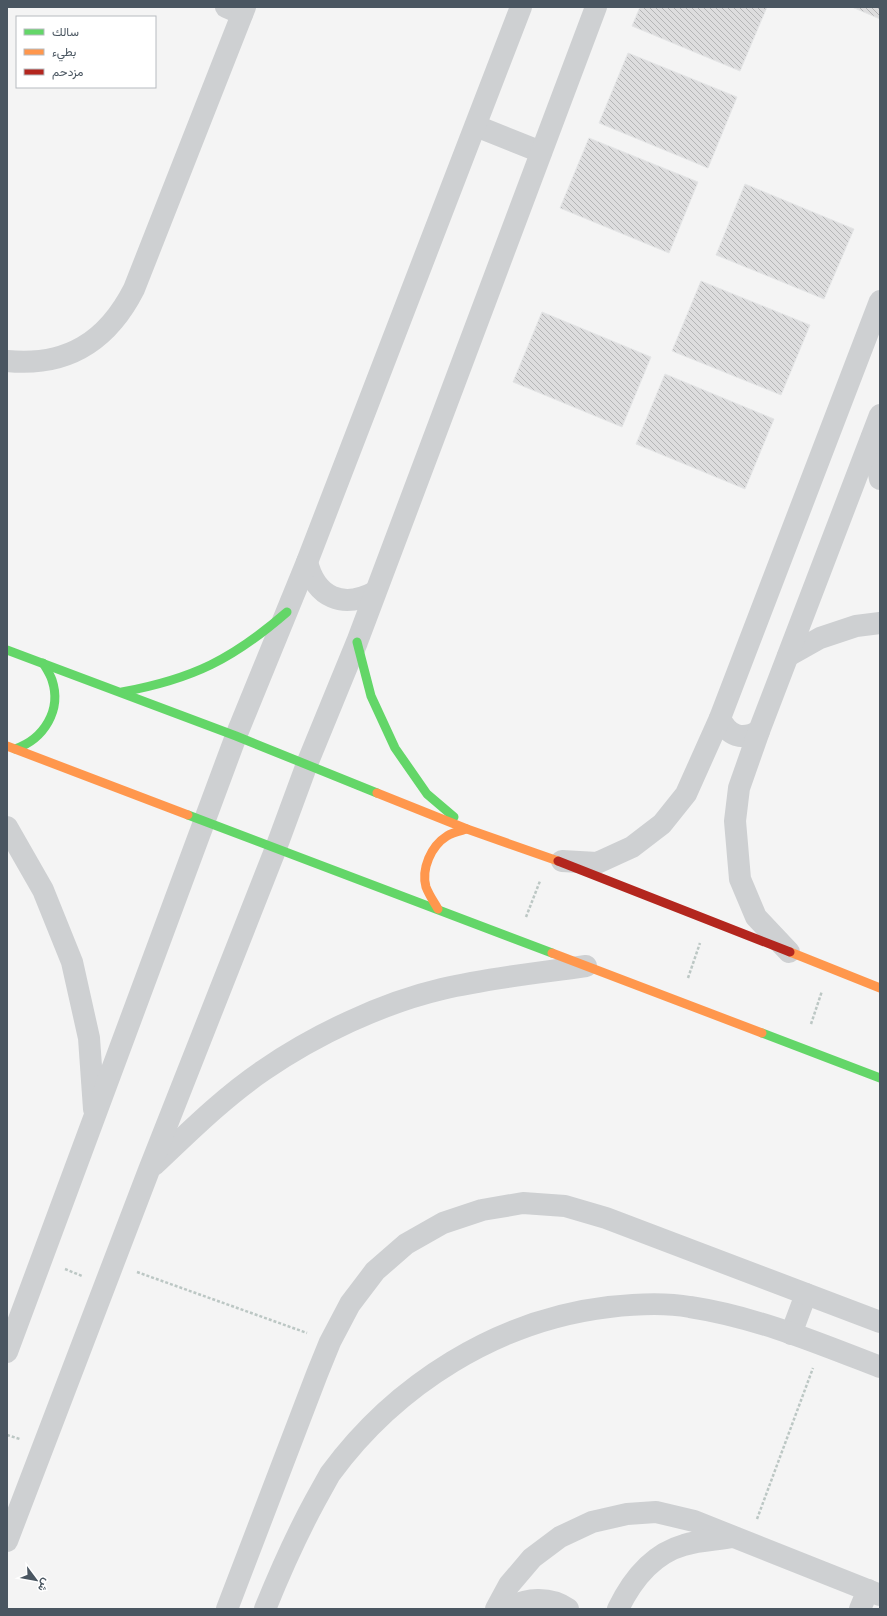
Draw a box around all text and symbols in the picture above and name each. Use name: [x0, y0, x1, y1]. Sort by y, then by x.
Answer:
legend: [16, 16, 156, 88]
text: سالك: [52, 25, 79, 39]
text: بطيء: [52, 45, 76, 62]
text: مزدحم: [52, 65, 83, 80]
north arrow: [16, 1560, 56, 1600]
text: ش: [35, 1576, 53, 1594]

